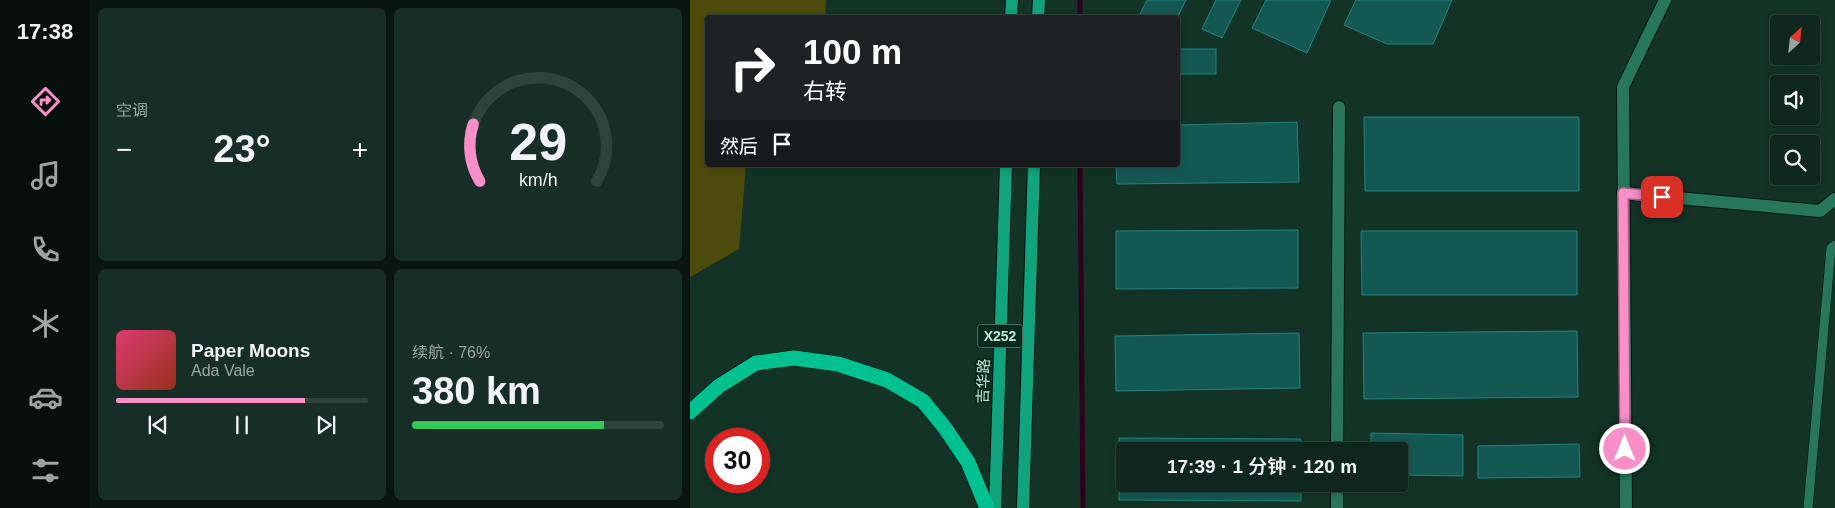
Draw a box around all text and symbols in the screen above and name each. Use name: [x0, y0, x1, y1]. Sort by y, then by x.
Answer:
north arrow: [1770, 15, 1820, 65]
map controls: [1770, 15, 1820, 185]
text: 17:38: [17, 19, 73, 44]
text: 100 m: [803, 32, 902, 71]
icon: right: [720, 35, 785, 100]
button: sound: [1770, 75, 1820, 125]
text: 右转: [803, 79, 847, 104]
icon: directions: [28, 84, 63, 119]
text: 空调: [116, 102, 148, 119]
text: 29: [509, 113, 567, 171]
text: 23°: [213, 128, 271, 170]
icon: arrive: [768, 130, 796, 158]
text: −: [116, 134, 132, 165]
text: +: [352, 134, 368, 165]
button: search: [1770, 135, 1820, 185]
text: 然后: [720, 136, 758, 157]
icon: music: [28, 158, 63, 193]
text: km/h: [519, 170, 557, 190]
pin: [1641, 176, 1683, 218]
icon: arrive: [1648, 183, 1676, 211]
icon: phone: [28, 232, 63, 267]
icon: climate: [28, 306, 63, 341]
road number: X252: [978, 324, 1022, 348]
text: Paper Moons: [191, 340, 310, 361]
text: 续航 · 76%: [412, 344, 490, 361]
street label: 吉华路: [974, 358, 992, 404]
text: Ada Vale: [191, 362, 255, 379]
text: 380 km: [412, 370, 541, 412]
icon: car: [28, 380, 63, 415]
icon: previous: [144, 411, 172, 439]
icon: pause: [228, 411, 256, 439]
icon: next: [312, 411, 340, 439]
position arrow: [1598, 422, 1650, 474]
speed limit sign: 30: [705, 428, 770, 493]
icon: filters: [28, 453, 63, 488]
text: 17:39 · 1 分钟 · 120 m: [1167, 456, 1357, 477]

